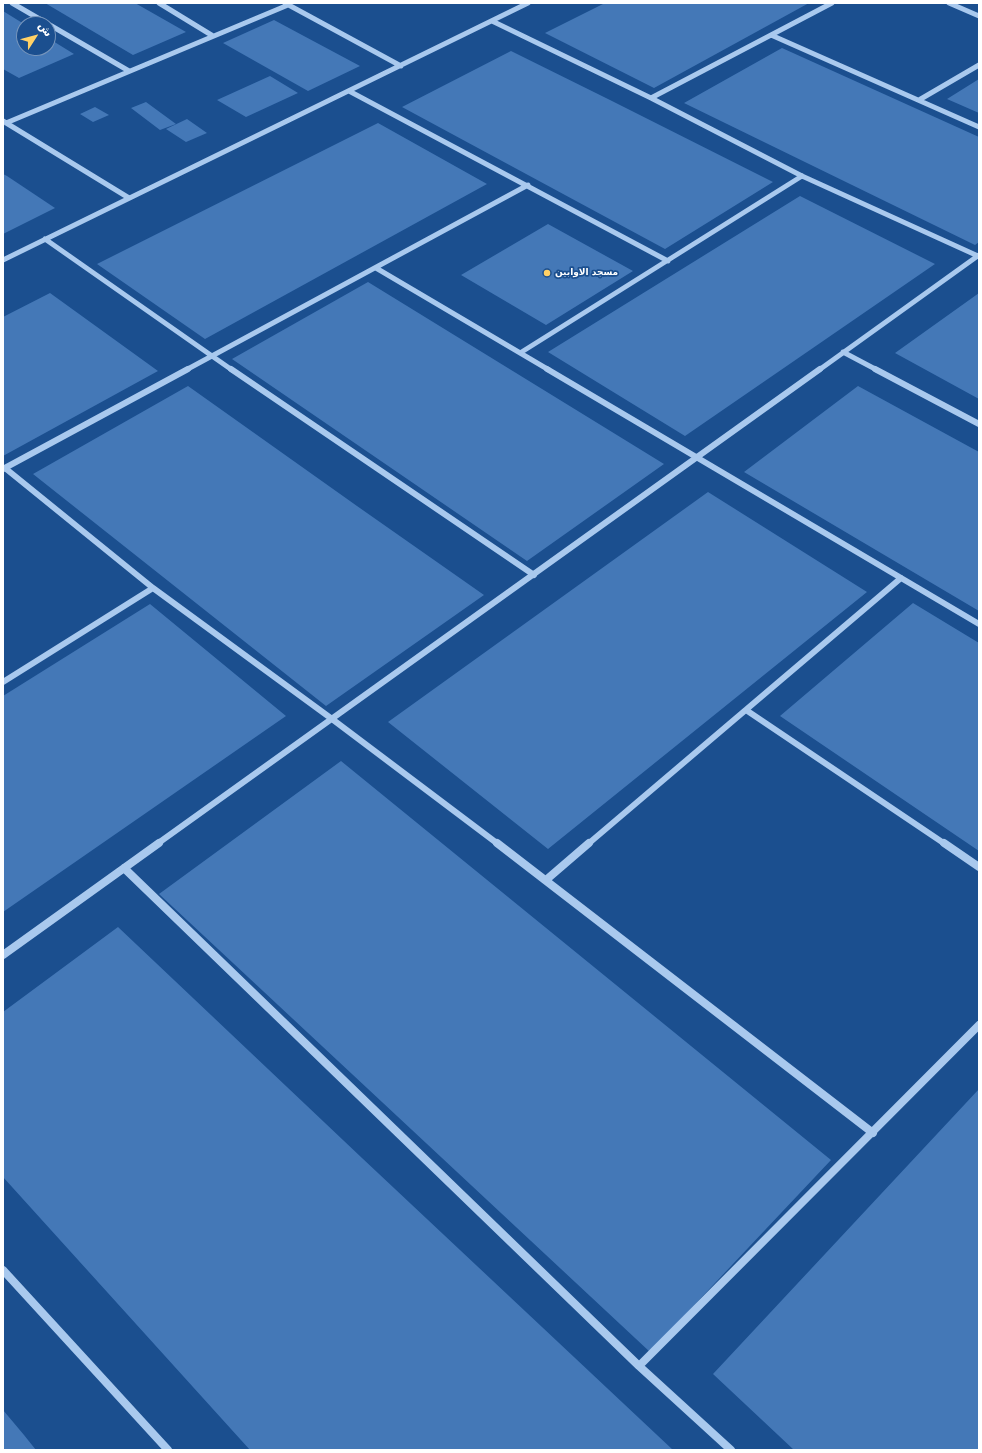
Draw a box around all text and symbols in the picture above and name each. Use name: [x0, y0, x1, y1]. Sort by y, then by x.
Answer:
north arrow: [16, 16, 56, 56]
text: ش: [36, 19, 55, 39]
marker: مسجد الاوابين: [542, 268, 552, 278]
place label: مسجد الاوابين: [555, 268, 618, 278]

